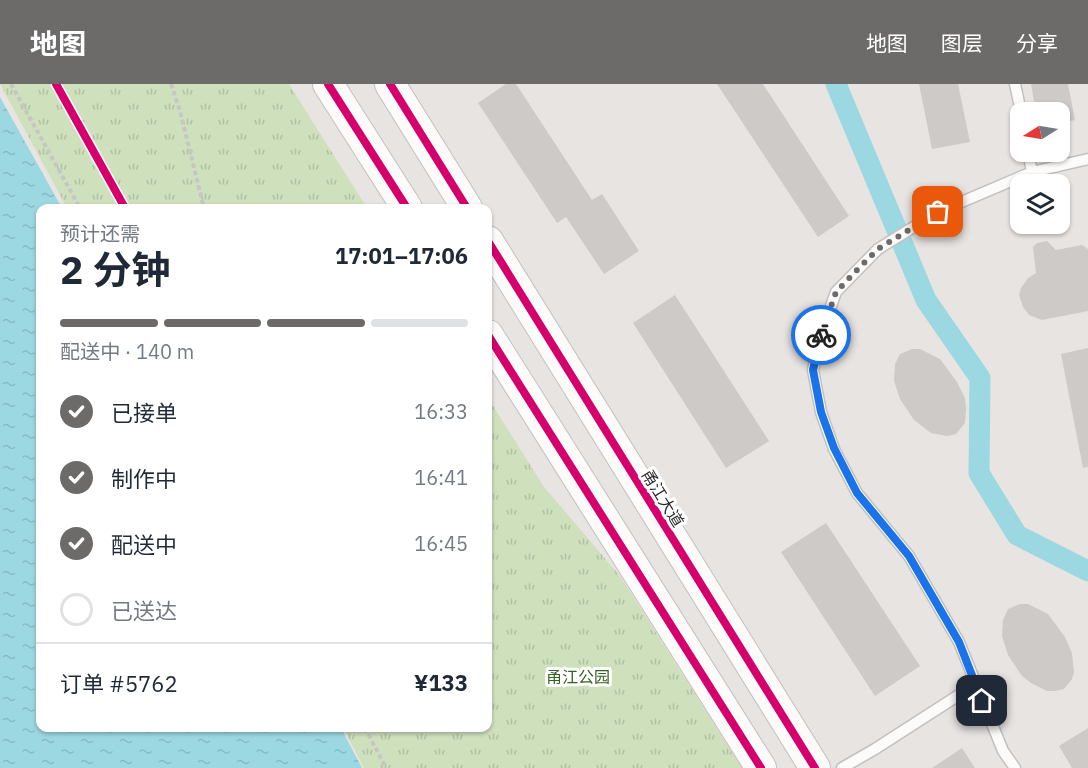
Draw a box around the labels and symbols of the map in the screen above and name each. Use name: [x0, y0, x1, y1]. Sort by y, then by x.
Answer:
north arrow: [1010, 102, 1070, 162]
pin: [912, 186, 963, 237]
courier: [791, 305, 851, 365]
street label: 甬江大道: [638, 466, 688, 530]
park label: 甬江公园: [546, 667, 610, 687]
pin: [956, 675, 1007, 726]

